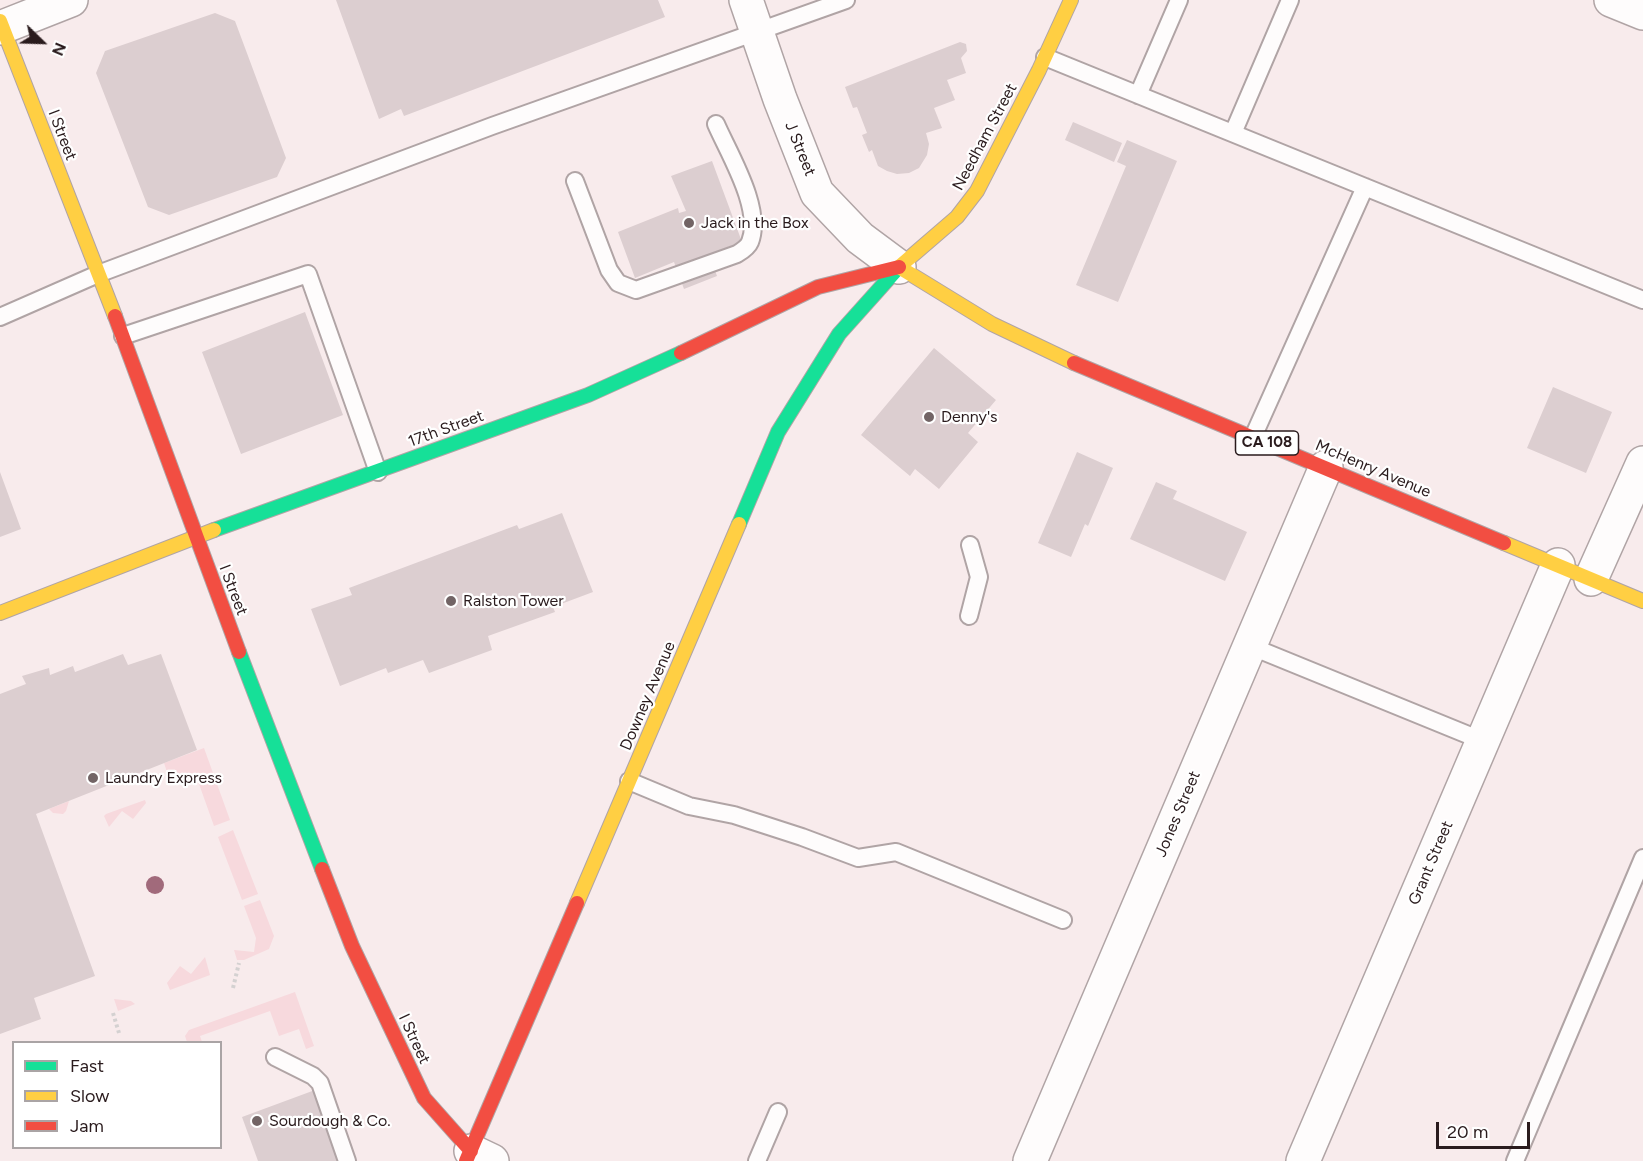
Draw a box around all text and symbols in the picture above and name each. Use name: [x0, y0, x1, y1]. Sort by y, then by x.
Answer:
north arrow: [12, 12, 72, 72]
text: N: [48, 40, 70, 59]
street label: Needham Street: [949, 80, 1021, 194]
street label: I Street: [44, 107, 80, 163]
street label: J Street: [780, 119, 820, 179]
place label: Jack in the Box: [701, 213, 809, 233]
marker: Jack in the Box: [682, 216, 696, 230]
street label: 17th Street: [406, 406, 486, 452]
place label: Denny's: [941, 407, 998, 427]
marker: Denny's: [922, 410, 936, 424]
road number: CA 108: [1236, 431, 1298, 455]
street label: McHenry Avenue: [1312, 436, 1434, 502]
street label: I Street: [215, 562, 251, 618]
place label: Ralston Tower: [463, 591, 564, 611]
marker: Ralston Tower: [444, 594, 458, 608]
street label: Downey Avenue: [616, 639, 680, 753]
place label: Laundry Express: [105, 768, 222, 788]
street label: Jones Street: [1151, 768, 1205, 860]
marker: Laundry Express: [86, 771, 100, 785]
street label: Grant Street: [1405, 818, 1457, 908]
street label: I Street: [394, 1011, 434, 1067]
legend: [12, 1041, 222, 1149]
text: Fast: [70, 1055, 104, 1077]
text: Slow: [70, 1085, 109, 1107]
scale bar: [1439, 1110, 1534, 1148]
place label: Sourdough & Co.: [269, 1111, 391, 1131]
marker: Sourdough & Co.: [250, 1114, 264, 1128]
text: Jam: [70, 1115, 104, 1137]
text: 20 m: [1447, 1121, 1488, 1143]

